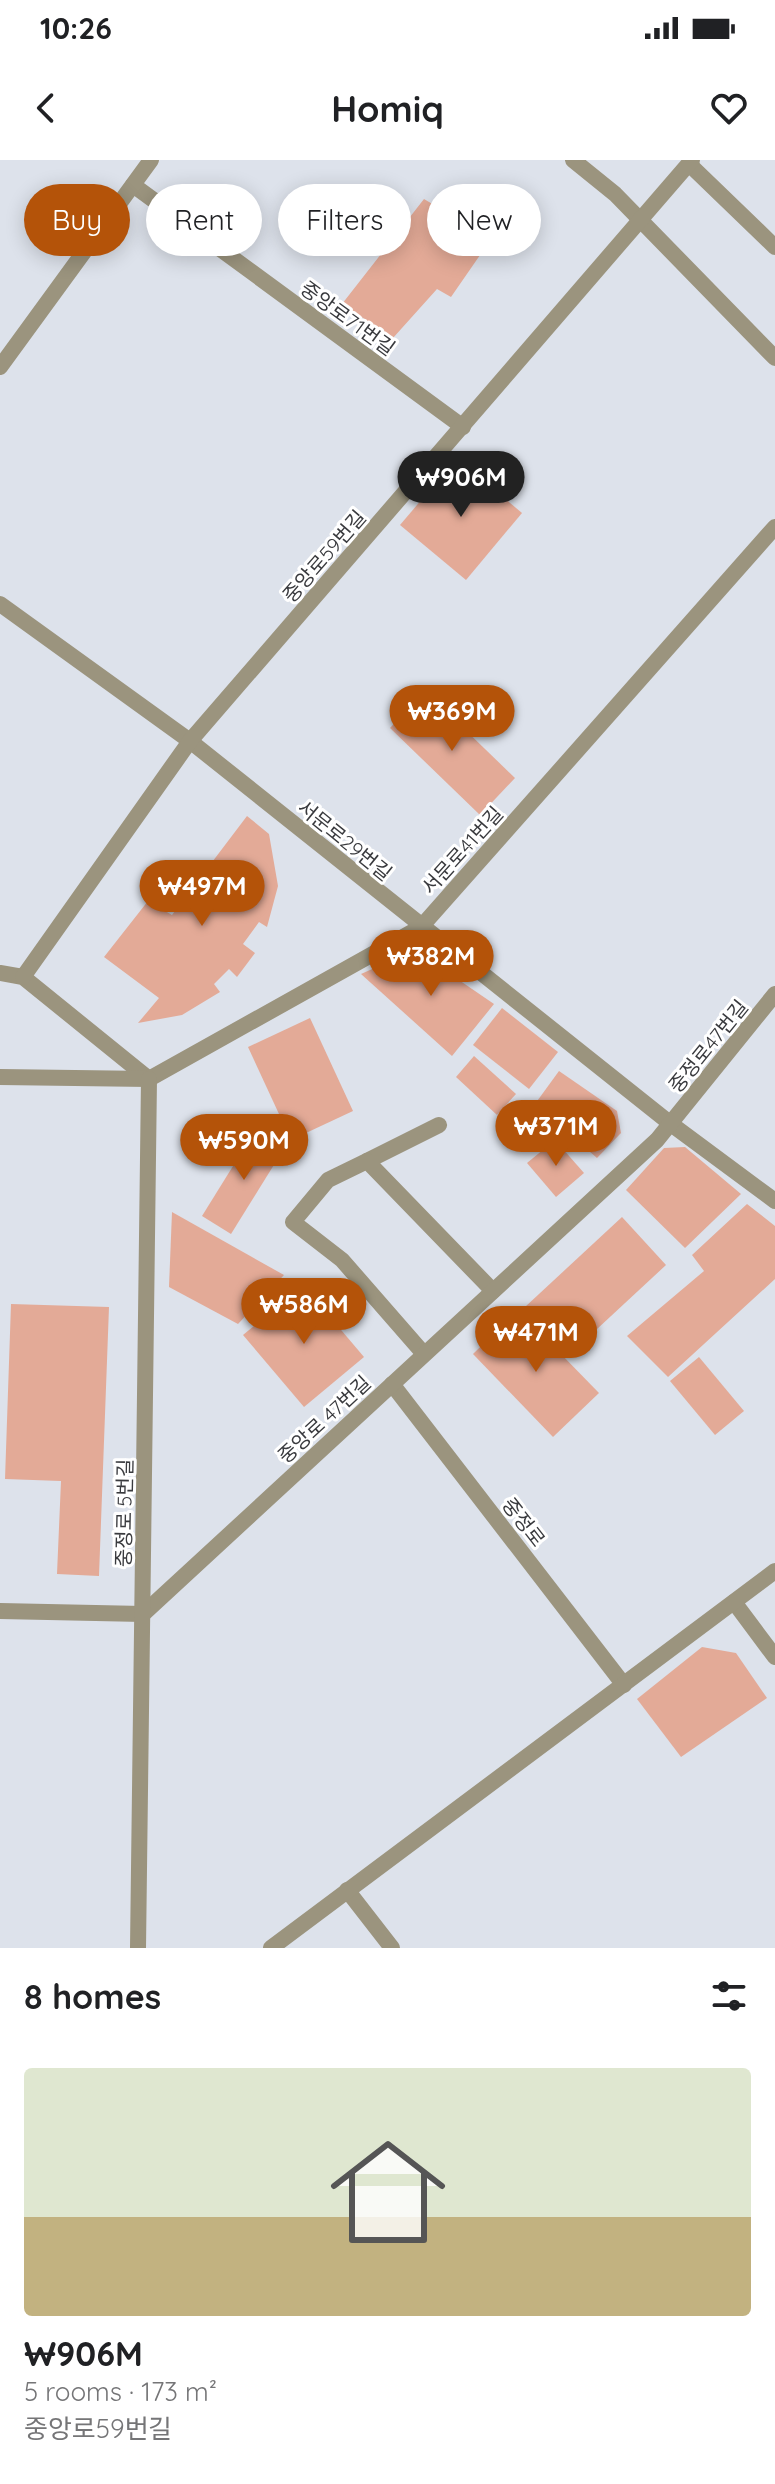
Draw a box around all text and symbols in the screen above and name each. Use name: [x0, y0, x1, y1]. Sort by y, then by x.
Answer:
text: 10:26: [40, 9, 112, 47]
icon: back: [24, 86, 68, 130]
text: Homiq: [331, 86, 444, 131]
icon: heart: [707, 86, 751, 130]
chip: Buy: [24, 184, 130, 256]
chip: Rent: [146, 184, 262, 256]
chip: Filters: [278, 184, 411, 256]
chip: New: [427, 184, 541, 256]
street label: 중앙로71번길: [296, 275, 400, 361]
pin: ₩906M: [405, 451, 517, 519]
text: ₩906M: [416, 460, 506, 493]
street label: 중앙로59번길: [277, 505, 371, 607]
pin: ₩369M: [396, 685, 508, 753]
text: ₩369M: [408, 694, 496, 727]
street label: 서문로29번길: [293, 794, 397, 886]
street label: 서문로41번길: [416, 801, 508, 899]
pin: ₩497M: [146, 860, 258, 928]
text: ₩497M: [158, 869, 246, 902]
pin: ₩382M: [375, 930, 487, 998]
text: ₩382M: [387, 939, 475, 972]
street label: 중정로47번길: [663, 995, 753, 1097]
pin: ₩371M: [500, 1100, 612, 1168]
text: ₩371M: [513, 1109, 599, 1142]
pin: ₩590M: [188, 1114, 300, 1182]
text: ₩590M: [198, 1123, 290, 1156]
pin: ₩586M: [248, 1278, 360, 1346]
text: ₩586M: [259, 1287, 349, 1320]
pin: ₩471M: [480, 1306, 592, 1374]
text: ₩471M: [493, 1315, 579, 1348]
street label: 중앙로 47번길: [272, 1370, 376, 1468]
street label: 중정로 5번길: [111, 1459, 137, 1567]
street label: 중정로: [497, 1493, 551, 1551]
icon: filters: [707, 1974, 751, 2018]
text: 8 homes: [24, 1975, 161, 2018]
icon: home: [316, 2120, 460, 2264]
text: ₩906M: [24, 2332, 143, 2375]
text: 5 rooms · 173 m²: [24, 2375, 217, 2408]
text: 중앙로59번길: [24, 2412, 172, 2445]

